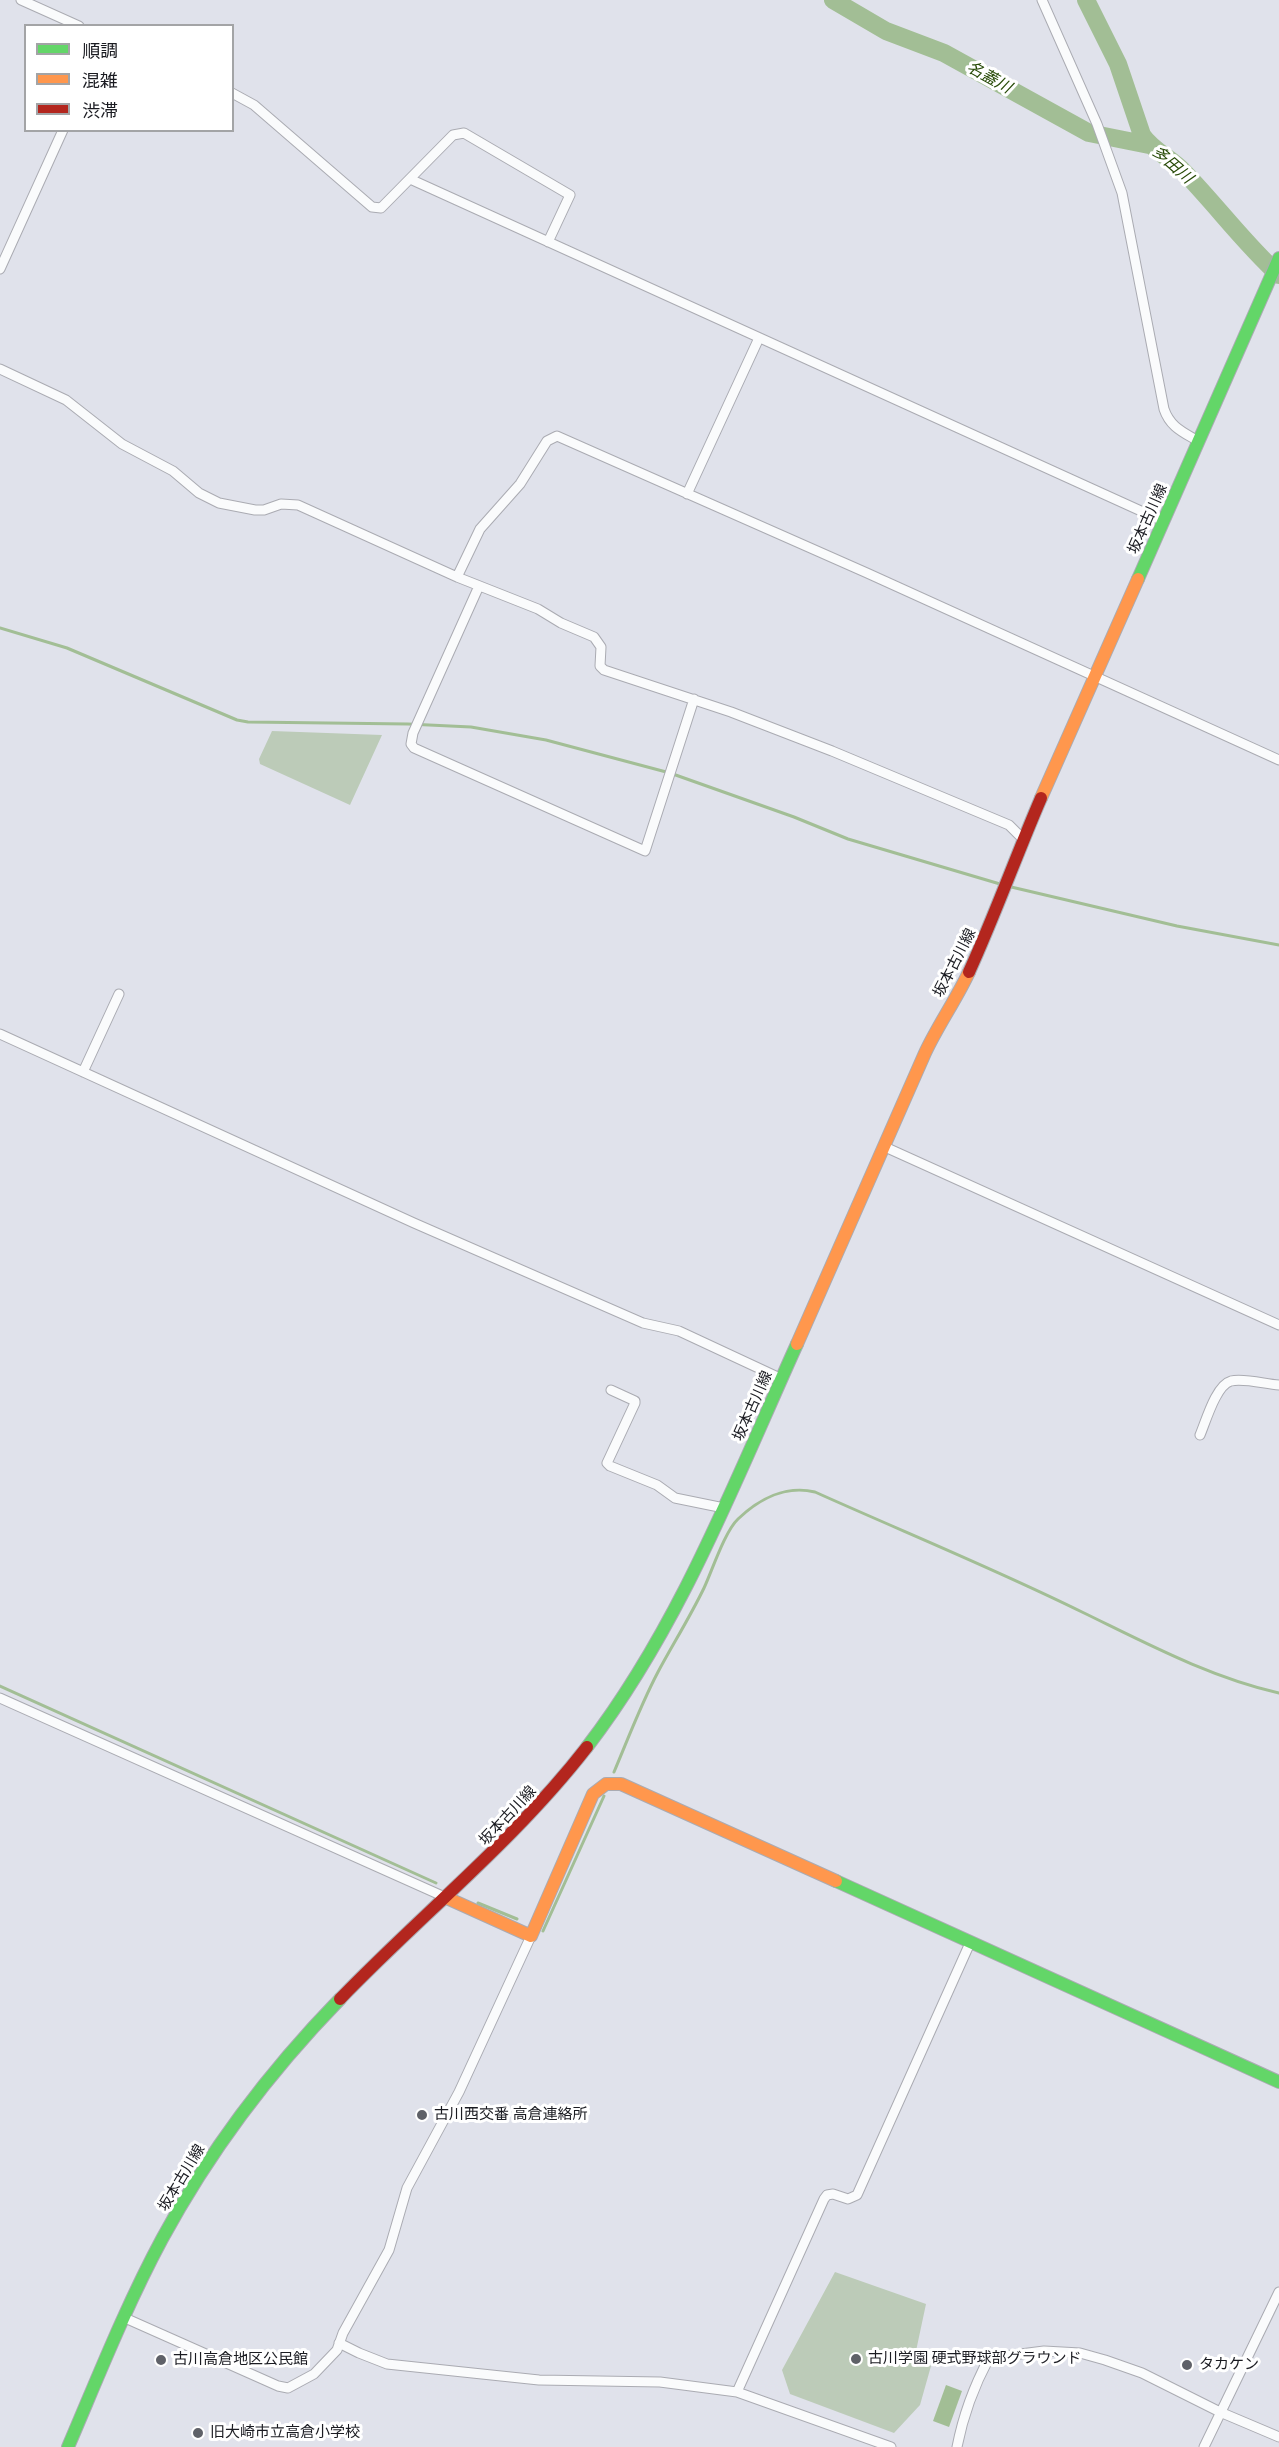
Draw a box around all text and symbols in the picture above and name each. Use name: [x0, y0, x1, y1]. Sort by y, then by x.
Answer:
legend: [24, 24, 234, 132]
text: 順調: [82, 39, 118, 62]
water label: 名蓋川: [963, 58, 1015, 98]
text: 混雑: [82, 69, 118, 92]
text: 渋滞: [82, 99, 118, 122]
water label: 多田川: [1148, 142, 1196, 188]
street label: 坂本古川線: [1125, 481, 1171, 557]
street label: 坂本古川線: [930, 926, 980, 1000]
street label: 坂本古川線: [730, 1368, 776, 1444]
street label: 坂本古川線: [476, 1782, 540, 1850]
place label: 古川西交番 高倉連絡所: [434, 2106, 588, 2124]
marker: 古川西交番 高倉連絡所: [415, 2108, 429, 2122]
street label: 坂本古川線: [155, 2141, 209, 2215]
place label: 古川学園 硬式野球部グラウンド: [868, 2350, 1082, 2368]
place label: 古川高倉地区公民館: [173, 2351, 308, 2369]
marker: 古川学園 硬式野球部グラウンド: [849, 2352, 863, 2366]
marker: 古川高倉地区公民館: [154, 2353, 168, 2367]
place label: タカケン: [1199, 2356, 1259, 2374]
marker: タカケン: [1180, 2358, 1194, 2372]
place label: 旧大崎市立高倉小学校: [210, 2424, 360, 2442]
marker: 旧大崎市立高倉小学校: [191, 2426, 205, 2440]

